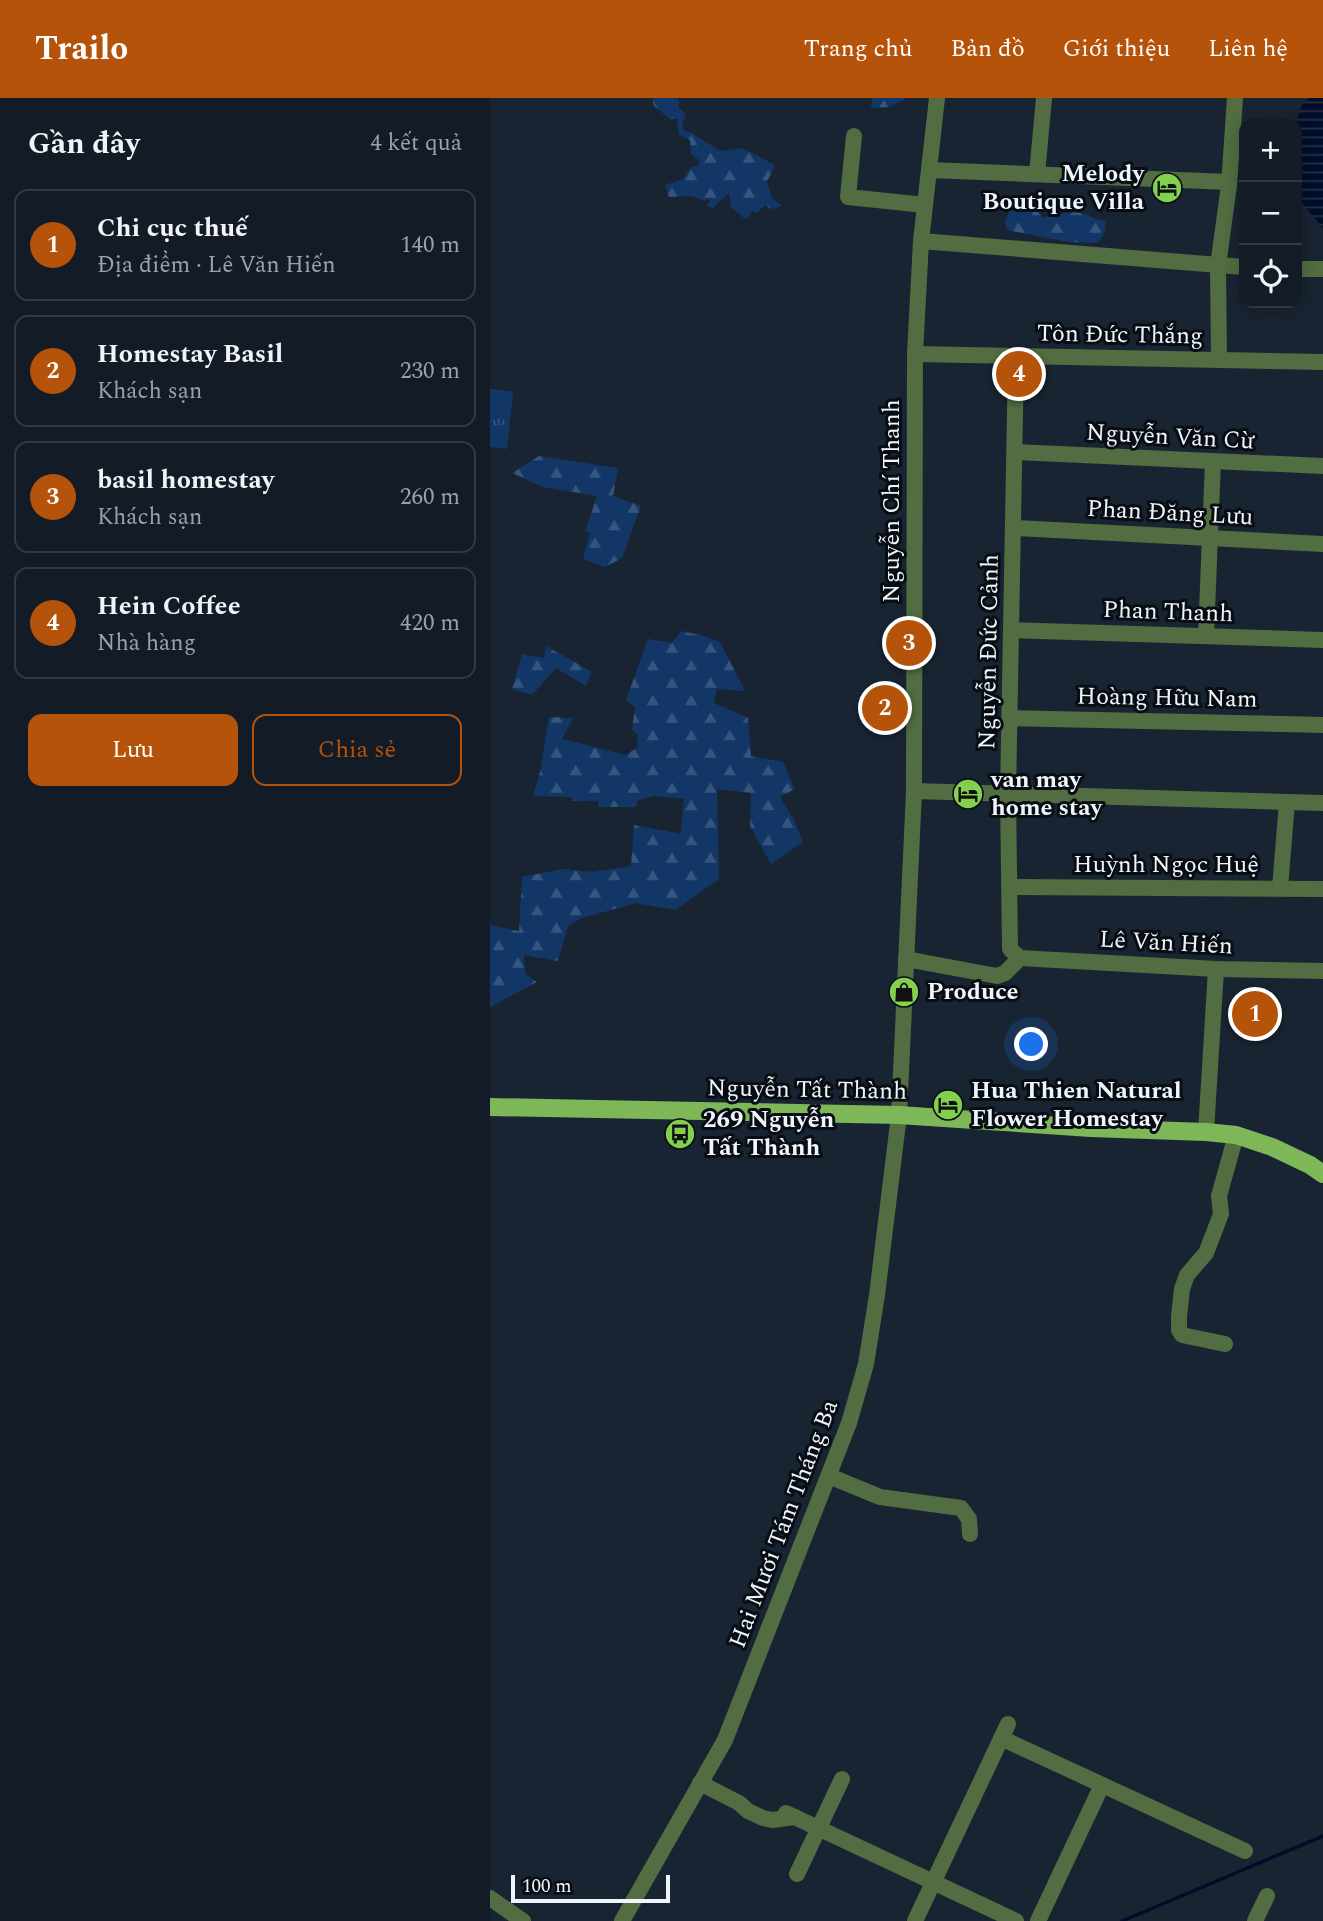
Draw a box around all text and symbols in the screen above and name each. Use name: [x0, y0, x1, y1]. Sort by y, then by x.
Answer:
text: Trailo: [35, 24, 128, 74]
text: Trang chủ: [804, 31, 913, 67]
text: Bản đồ: [951, 31, 1025, 67]
text: Giới thiệu: [1063, 31, 1170, 67]
text: Liên hệ: [1208, 31, 1288, 67]
map controls: [1239, 119, 1302, 308]
button: +: [1239, 119, 1302, 182]
text: Gần đây: [28, 121, 140, 167]
text: 4 kết quả: [370, 126, 462, 161]
place label: Melody Boutique Villa: [982, 156, 1146, 220]
hotel icon: Melody Boutique Villa: [1150, 171, 1184, 205]
button: −: [1239, 182, 1302, 245]
text: Chi cục thuế: [97, 208, 248, 248]
text: 1: [47, 228, 59, 263]
text: 140 m: [400, 228, 460, 263]
button: locate: [1239, 245, 1302, 308]
text: Địa điểm · Lê Văn Hiến: [97, 248, 336, 283]
street label: Tôn Đức Thắng: [1037, 316, 1203, 354]
text: Homestay Basil: [97, 334, 283, 374]
pin: 4: [996, 348, 1042, 400]
text: 2: [47, 354, 59, 389]
text: 230 m: [400, 354, 460, 389]
text: Khách sạn: [97, 374, 202, 409]
street label: Nguyễn Chí Thanh: [874, 399, 910, 603]
street label: Nguyễn Văn Cừ: [1085, 415, 1256, 459]
text: basil homestay: [97, 460, 274, 500]
text: 3: [47, 480, 59, 515]
text: 260 m: [400, 480, 460, 515]
street label: Phan Đăng Lưu: [1086, 491, 1254, 535]
text: Khách sạn: [97, 500, 202, 535]
street label: Nguyễn Đức Cảnh: [969, 554, 1009, 750]
text: Hein Coffee: [97, 586, 241, 626]
street label: Phan Thanh: [1102, 592, 1234, 632]
text: 4: [47, 606, 59, 641]
text: 420 m: [400, 606, 460, 641]
pin: 3: [886, 617, 932, 669]
text: Nhà hàng: [97, 626, 196, 661]
street label: Hoàng Hữu Nam: [1076, 678, 1258, 718]
pin: 2: [862, 682, 908, 734]
button: Lưu: [28, 714, 238, 786]
button: Chia sẻ: [252, 714, 462, 786]
place label: van may home stay: [990, 762, 1103, 826]
hotel icon: van may home stay: [951, 777, 985, 811]
street label: Huỳnh Ngọc Huệ: [1073, 847, 1259, 883]
street label: Lê Văn Hiến: [1098, 922, 1234, 964]
place label: Produce: [927, 974, 1019, 1010]
shop icon: Produce: [887, 975, 921, 1009]
pin: 1: [1232, 988, 1278, 1040]
your location: [1014, 1027, 1048, 1061]
street label: Nguyễn Tất Thành: [707, 1070, 907, 1110]
place label: Hua Thien Natural Flower Homestay: [971, 1073, 1182, 1137]
hotel icon: Hua Thien Natural Flower Homestay: [931, 1088, 965, 1122]
place label: 269 Nguyễn Tất Thành: [703, 1102, 835, 1166]
bus stop icon: 269 Nguyễn Tất Thành: [663, 1117, 697, 1151]
street label: Hai Mươi Tám Tháng Ba: [720, 1394, 848, 1653]
scale bar: [511, 1872, 670, 1904]
text: 100 m: [522, 1872, 572, 1901]

